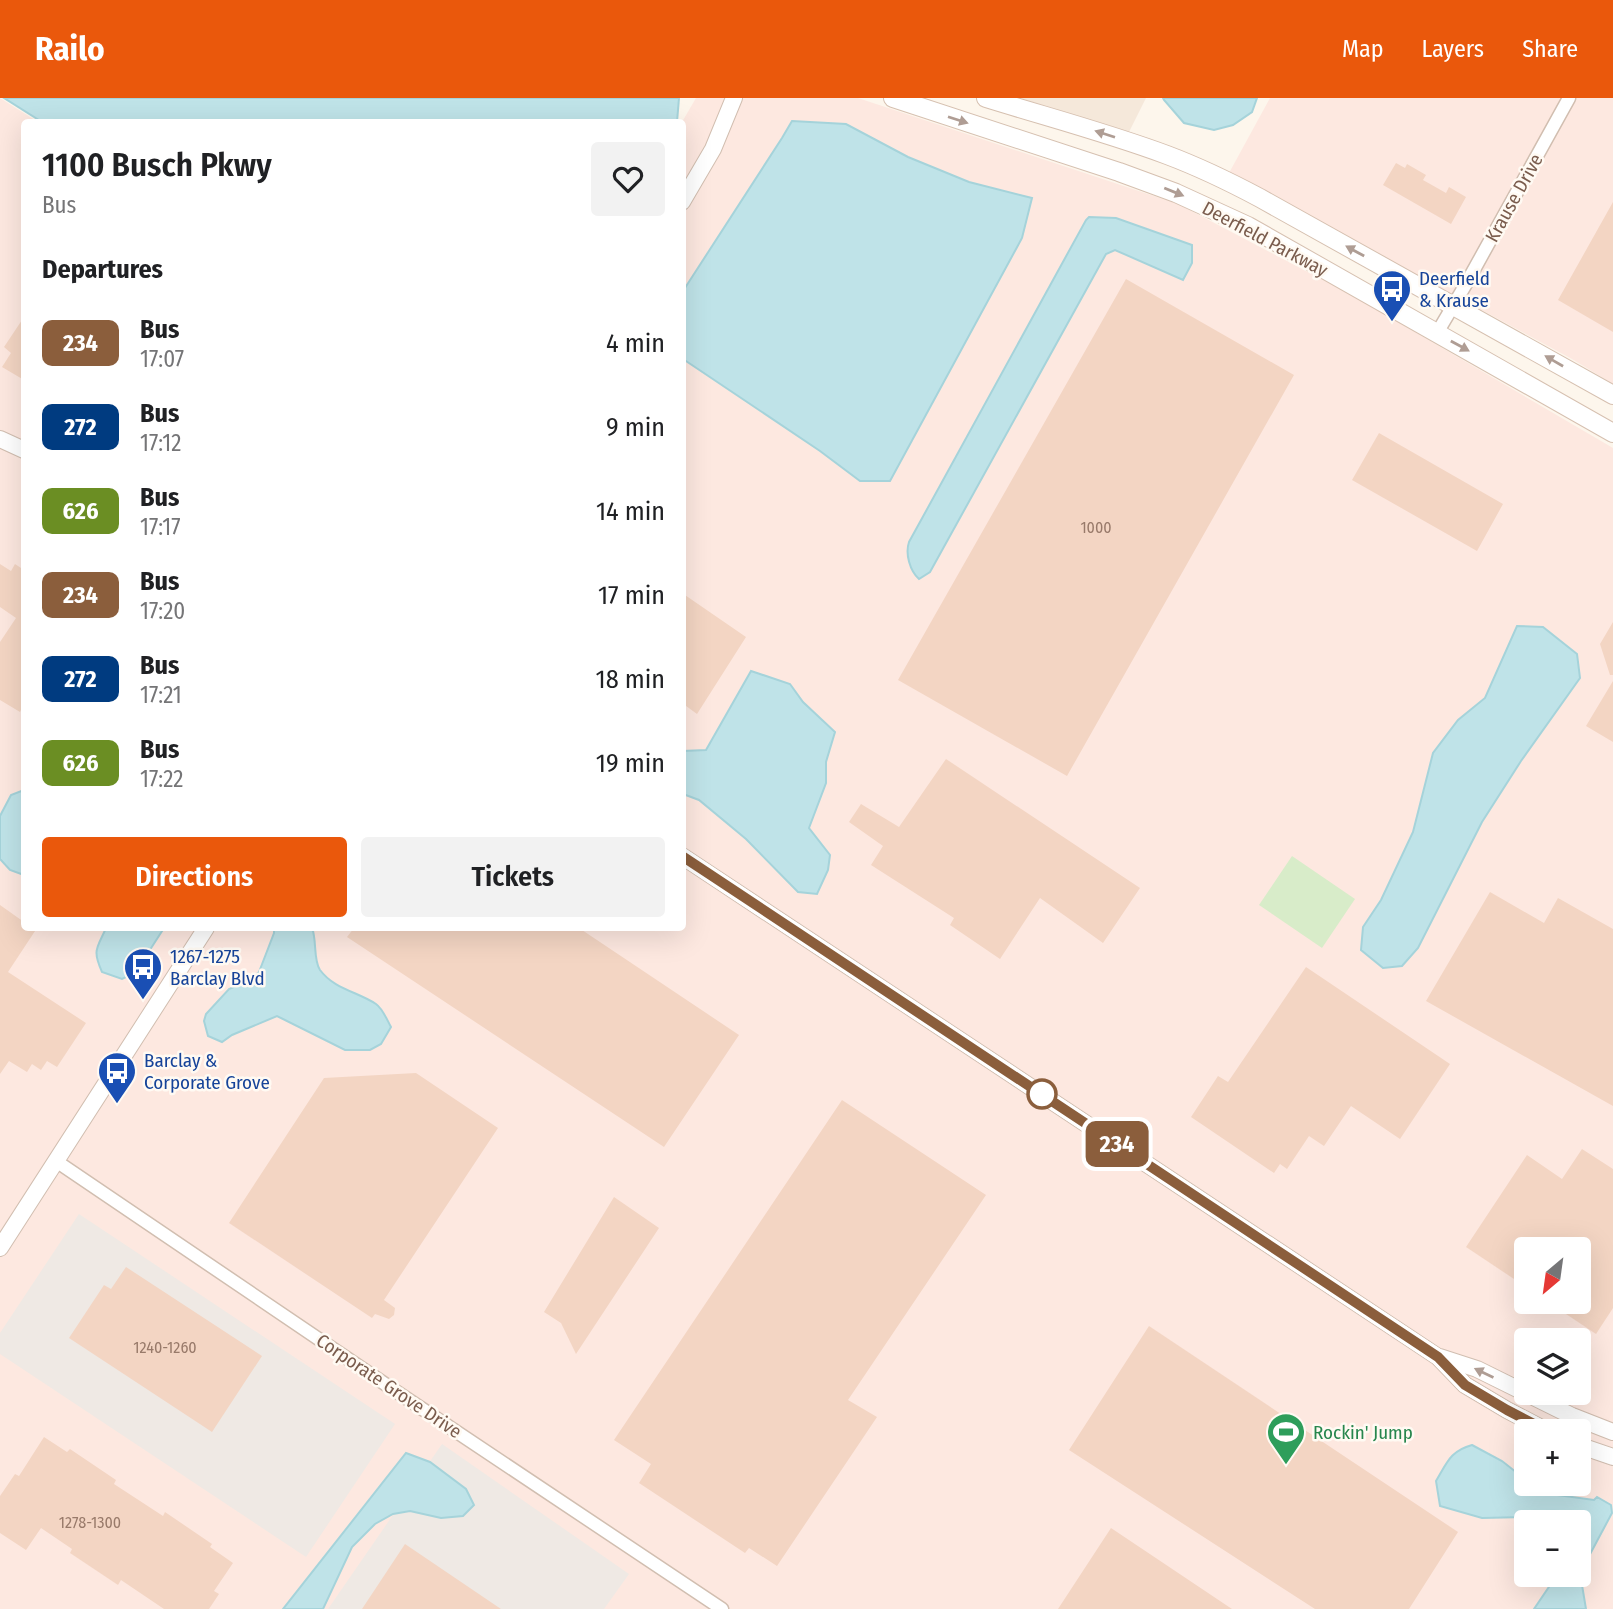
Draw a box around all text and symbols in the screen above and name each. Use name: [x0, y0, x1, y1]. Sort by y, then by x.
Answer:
text: Railo: [35, 29, 105, 69]
text: Map: [1342, 35, 1384, 63]
text: Layers: [1422, 35, 1484, 63]
text: Share: [1522, 35, 1578, 63]
one-way arrow: [948, 115, 969, 125]
one-way arrow: [1094, 128, 1115, 138]
button: heart: [591, 142, 665, 216]
text: 1100 Busch Pkwy: [42, 145, 272, 185]
street label: Krause Drive: [1480, 150, 1548, 246]
one-way arrow: [1163, 187, 1184, 198]
text: Bus: [42, 191, 76, 219]
street label: Deerfield Parkway: [1198, 196, 1332, 282]
one-way arrow: [1345, 245, 1365, 257]
text: Departures: [42, 254, 163, 285]
place label: Deerfield & Krause: [1419, 267, 1490, 312]
bus stop icon: Deerfield & Krause: [1371, 268, 1413, 323]
text: Bus: [140, 314, 179, 345]
text: 4 min: [606, 328, 665, 359]
text: 234: [63, 329, 98, 357]
one-way arrow: [1450, 340, 1470, 352]
text: 17:07: [140, 345, 184, 373]
one-way arrow: [1544, 355, 1563, 368]
text: Bus: [140, 398, 179, 429]
text: 9 min: [606, 412, 665, 443]
text: 272: [64, 413, 97, 441]
text: 17:12: [140, 429, 181, 457]
text: Bus: [140, 482, 179, 513]
text: 14 min: [596, 496, 665, 527]
text: 626: [63, 497, 99, 525]
text: 17:17: [140, 513, 181, 541]
house number: 1000: [1080, 518, 1112, 537]
text: Bus: [140, 566, 179, 597]
text: 17 min: [598, 580, 665, 611]
text: 234: [63, 581, 98, 609]
text: 17:20: [140, 597, 185, 625]
text: Bus: [140, 650, 179, 681]
text: 18 min: [596, 664, 665, 695]
text: 272: [64, 665, 97, 693]
text: 17:21: [140, 681, 182, 709]
text: Bus: [140, 734, 179, 765]
text: 19 min: [596, 748, 665, 779]
text: 626: [63, 749, 99, 777]
text: 17:22: [140, 765, 183, 793]
button: Directions: [42, 837, 347, 917]
button: Tickets: [361, 837, 665, 917]
place label: 1267-1275 Barclay Blvd: [170, 945, 265, 990]
bus stop icon: 1267-1275 Barclay Blvd: [122, 946, 164, 1001]
place label: Barclay & Corporate Grove: [144, 1049, 270, 1094]
bus stop icon: Barclay & Corporate Grove: [96, 1050, 138, 1105]
unlabelled marker: [1027, 1079, 1057, 1109]
line badge: 234: [1077, 1121, 1157, 1167]
text: 234: [1100, 1130, 1134, 1158]
north arrow: [1514, 1237, 1591, 1314]
map controls: [1514, 1237, 1591, 1587]
button: layers: [1514, 1328, 1591, 1405]
street label: Corporate Grove Drive: [312, 1329, 466, 1443]
house number: 1240-1260: [133, 1338, 197, 1357]
one-way arrow: [1474, 1367, 1494, 1378]
sports icon: Rockin' Jump: [1265, 1411, 1307, 1466]
button: +: [1514, 1419, 1591, 1496]
place label: Rockin' Jump: [1313, 1421, 1413, 1444]
button: −: [1514, 1510, 1591, 1587]
house number: 1278-1300: [59, 1513, 121, 1532]

